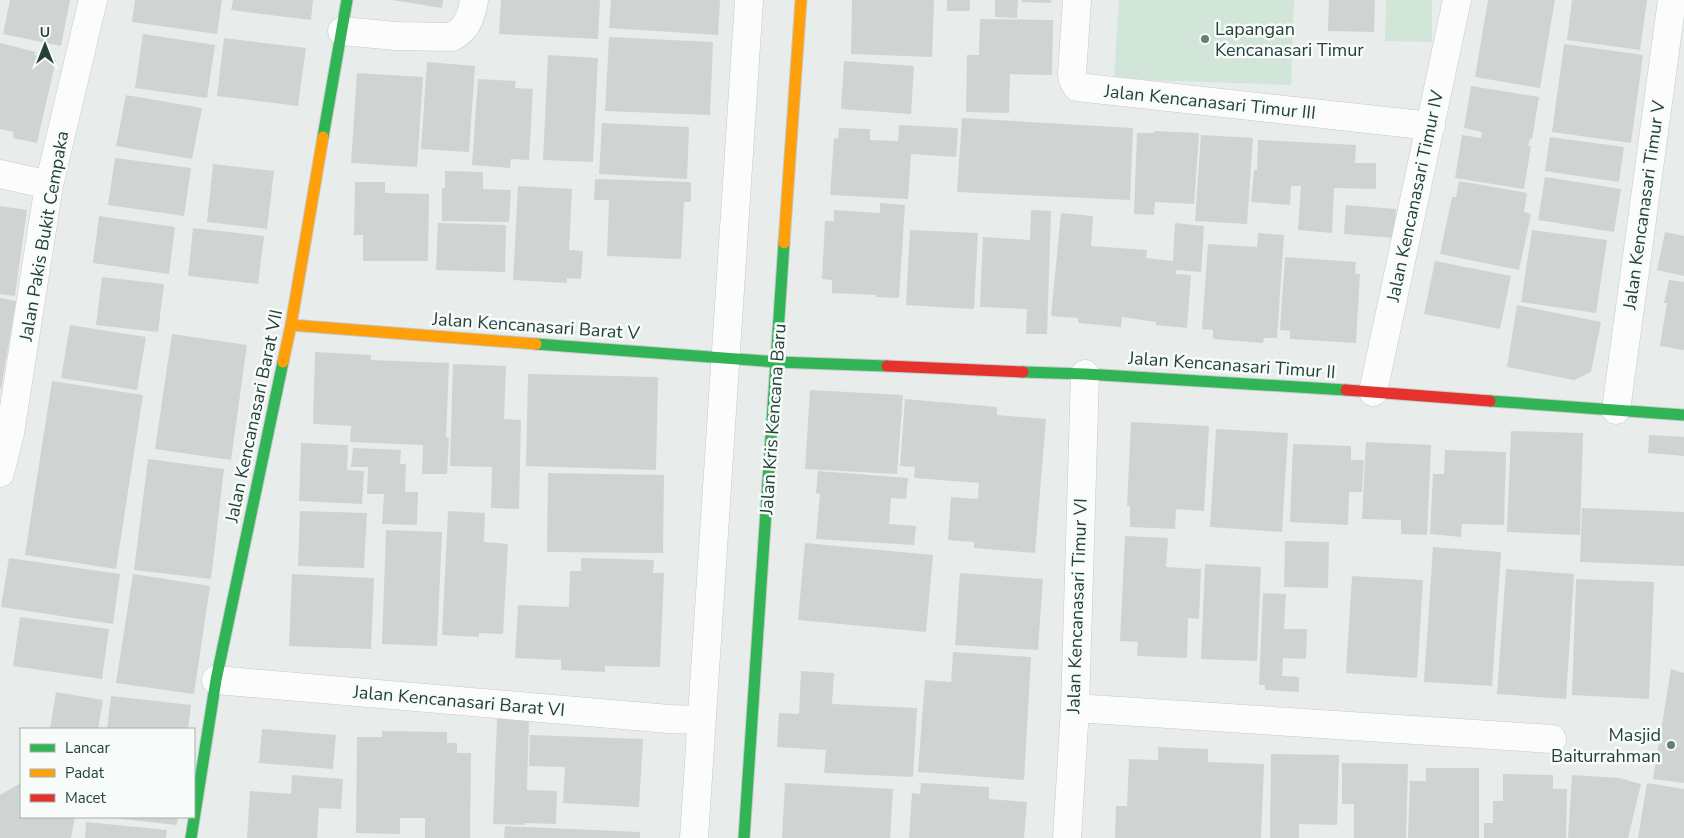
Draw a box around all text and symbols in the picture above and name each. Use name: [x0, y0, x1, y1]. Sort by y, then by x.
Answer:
place label: Lapangan Kencanasari Timur: [1215, 17, 1364, 62]
north arrow: [20, 20, 70, 70]
text: U: [40, 23, 50, 42]
marker: Lapangan Kencanasari Timur: [1199, 33, 1211, 45]
street label: Jalan Kencanasari Timur III: [1102, 79, 1317, 125]
street label: Jalan Kencanasari Timur IV: [1381, 88, 1449, 305]
street label: Jalan Kencanasari Timur V: [1617, 98, 1671, 312]
street label: Jalan Pakis Bukit Cempaka: [13, 129, 74, 344]
street label: Jalan Kencanasari Barat VII: [219, 307, 288, 526]
street label: Jalan Kencanasari Barat V: [430, 307, 641, 345]
street label: Jalan Kris Kencana Baru: [754, 323, 792, 516]
street label: Jalan Kencanasari Timur II: [1127, 346, 1336, 384]
street label: Jalan Kencanasari Timur VI: [1061, 498, 1093, 715]
street label: Jalan Kencanasari Barat VI: [351, 680, 566, 722]
place label: Masjid Baiturrahman: [1551, 723, 1661, 768]
legend: [20, 728, 195, 818]
text: Lancar: [65, 738, 110, 758]
marker: Masjid Baiturrahman: [1665, 739, 1677, 751]
text: Padat: [65, 763, 105, 783]
text: Macet: [65, 788, 107, 808]

